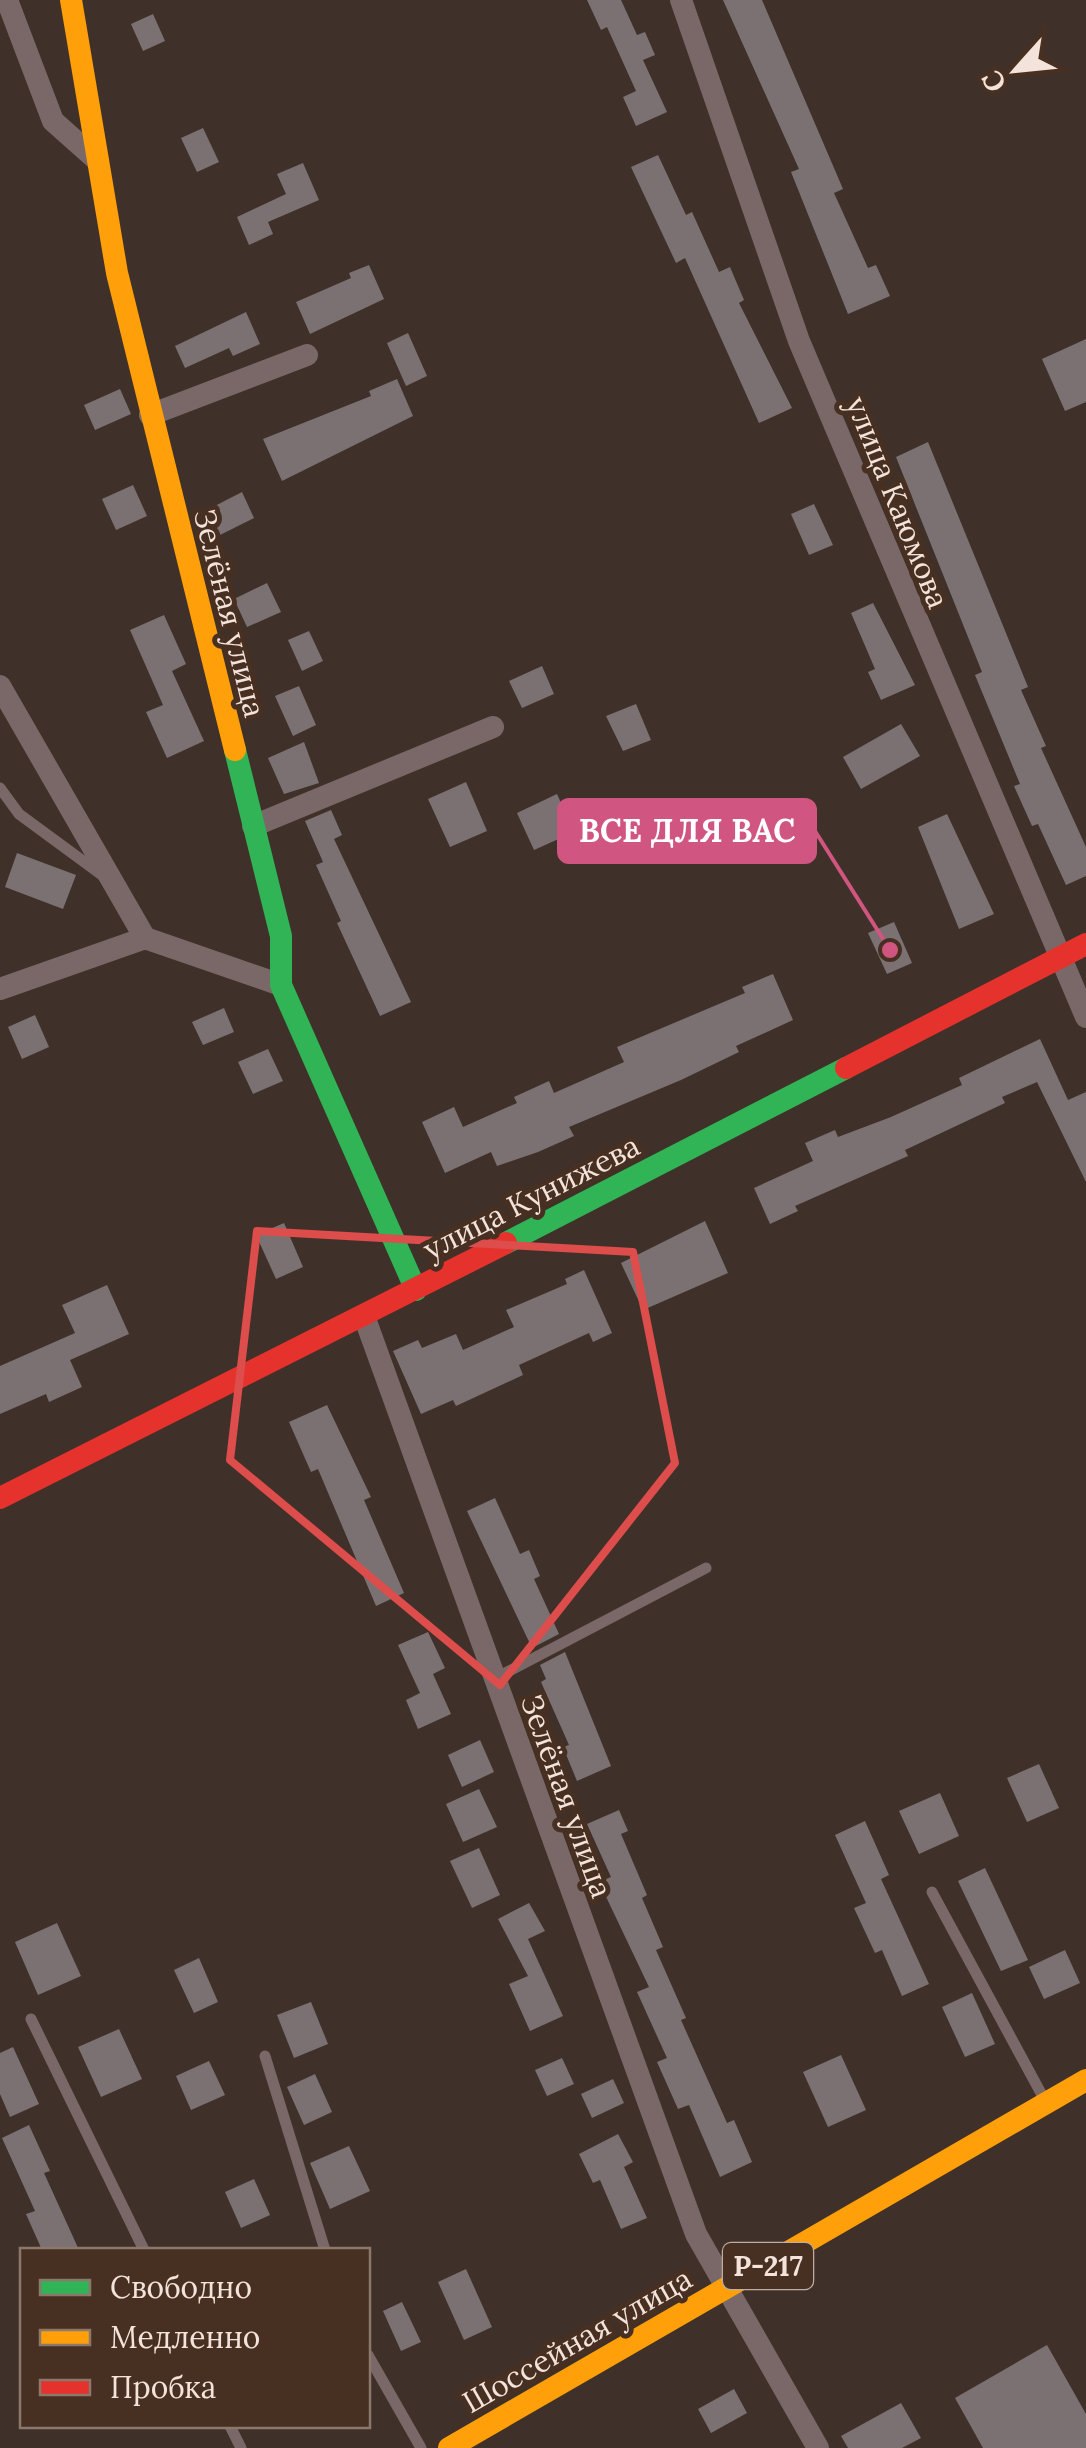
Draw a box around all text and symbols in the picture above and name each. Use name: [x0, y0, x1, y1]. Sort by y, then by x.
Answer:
north arrow: [966, 20, 1066, 120]
text: С: [973, 64, 1014, 98]
street label: улица Каюмова: [837, 390, 958, 614]
street label: Зелёная улица: [185, 505, 274, 721]
callout: ВСЕ ДЛЯ ВАС: [559, 800, 815, 862]
text: ВСЕ ДЛЯ ВАС: [579, 810, 795, 851]
street label: улица Кунижева: [416, 1126, 646, 1269]
street label: Зелёная улица: [512, 1689, 621, 1903]
road number: Р-217: [723, 2243, 813, 2289]
legend: [20, 2248, 370, 2428]
street label: Шоссейная улица: [456, 2259, 699, 2422]
text: Свободно: [110, 2268, 252, 2306]
text: Медленно: [110, 2318, 260, 2356]
text: Пробка: [110, 2368, 216, 2406]

